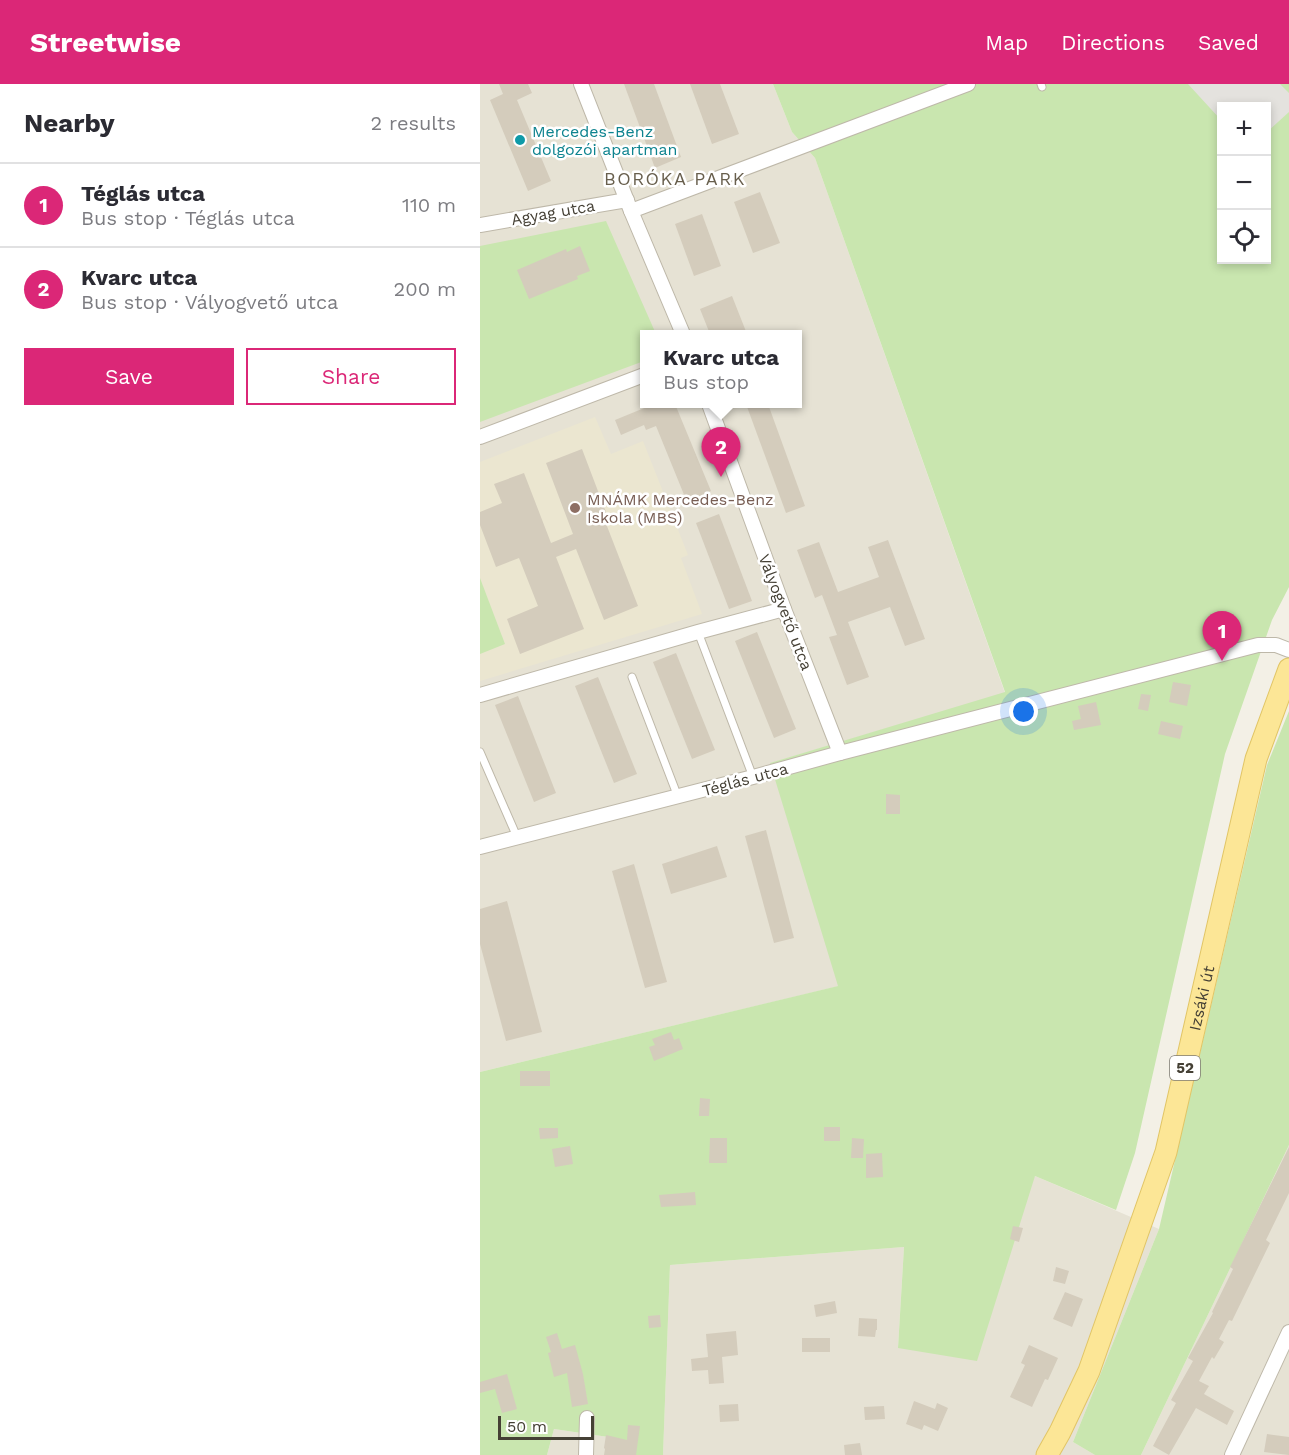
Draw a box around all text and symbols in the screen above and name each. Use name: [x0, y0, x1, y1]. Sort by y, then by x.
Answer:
text: Streetwise: [30, 26, 181, 59]
text: Map: [985, 30, 1028, 55]
text: Directions: [1061, 30, 1165, 55]
text: Saved: [1198, 30, 1259, 55]
map controls: [1217, 102, 1271, 264]
button: +: [1217, 102, 1271, 156]
text: Nearby: [24, 108, 115, 138]
text: 2 results: [371, 111, 456, 135]
place label: Mercedes-Benz dolgozói apartman: [532, 122, 677, 159]
marker: Mercedes-Benz dolgozói apartman: [513, 133, 527, 147]
button: −: [1217, 156, 1271, 210]
district label: BORÓKA PARK: [604, 168, 746, 189]
text: Téglás utca: [81, 181, 205, 206]
text: 1: [39, 193, 48, 217]
text: 110 m: [402, 193, 456, 217]
street label: Agyag utca: [510, 196, 596, 229]
text: Bus stop · Téglás utca: [81, 206, 295, 230]
button: locate: [1217, 210, 1271, 264]
text: Kvarc utca: [81, 265, 197, 290]
text: 2: [38, 277, 49, 301]
text: 200 m: [394, 277, 456, 301]
text: Bus stop · Vályogvető utca: [81, 290, 338, 314]
popup: [640, 330, 802, 408]
text: Kvarc utca: [663, 345, 779, 370]
button: Save: [24, 348, 234, 405]
button: Share: [246, 348, 456, 405]
text: Bus stop: [663, 370, 749, 394]
pin: 2: [702, 428, 740, 477]
place label: MNÁMK Mercedes-Benz Iskola (MBS): [587, 490, 774, 527]
marker: MNÁMK Mercedes-Benz Iskola (MBS): [568, 501, 582, 515]
street label: Vályogvető utca: [755, 551, 816, 673]
pin: 1: [1202, 612, 1242, 661]
your location: [1009, 697, 1038, 726]
street label: Téglás utca: [700, 759, 790, 800]
street label: Izsáki út: [1185, 964, 1218, 1033]
road number: 52: [1170, 1056, 1200, 1080]
scale bar: [498, 1413, 594, 1440]
text: 50 m: [507, 1417, 547, 1436]

